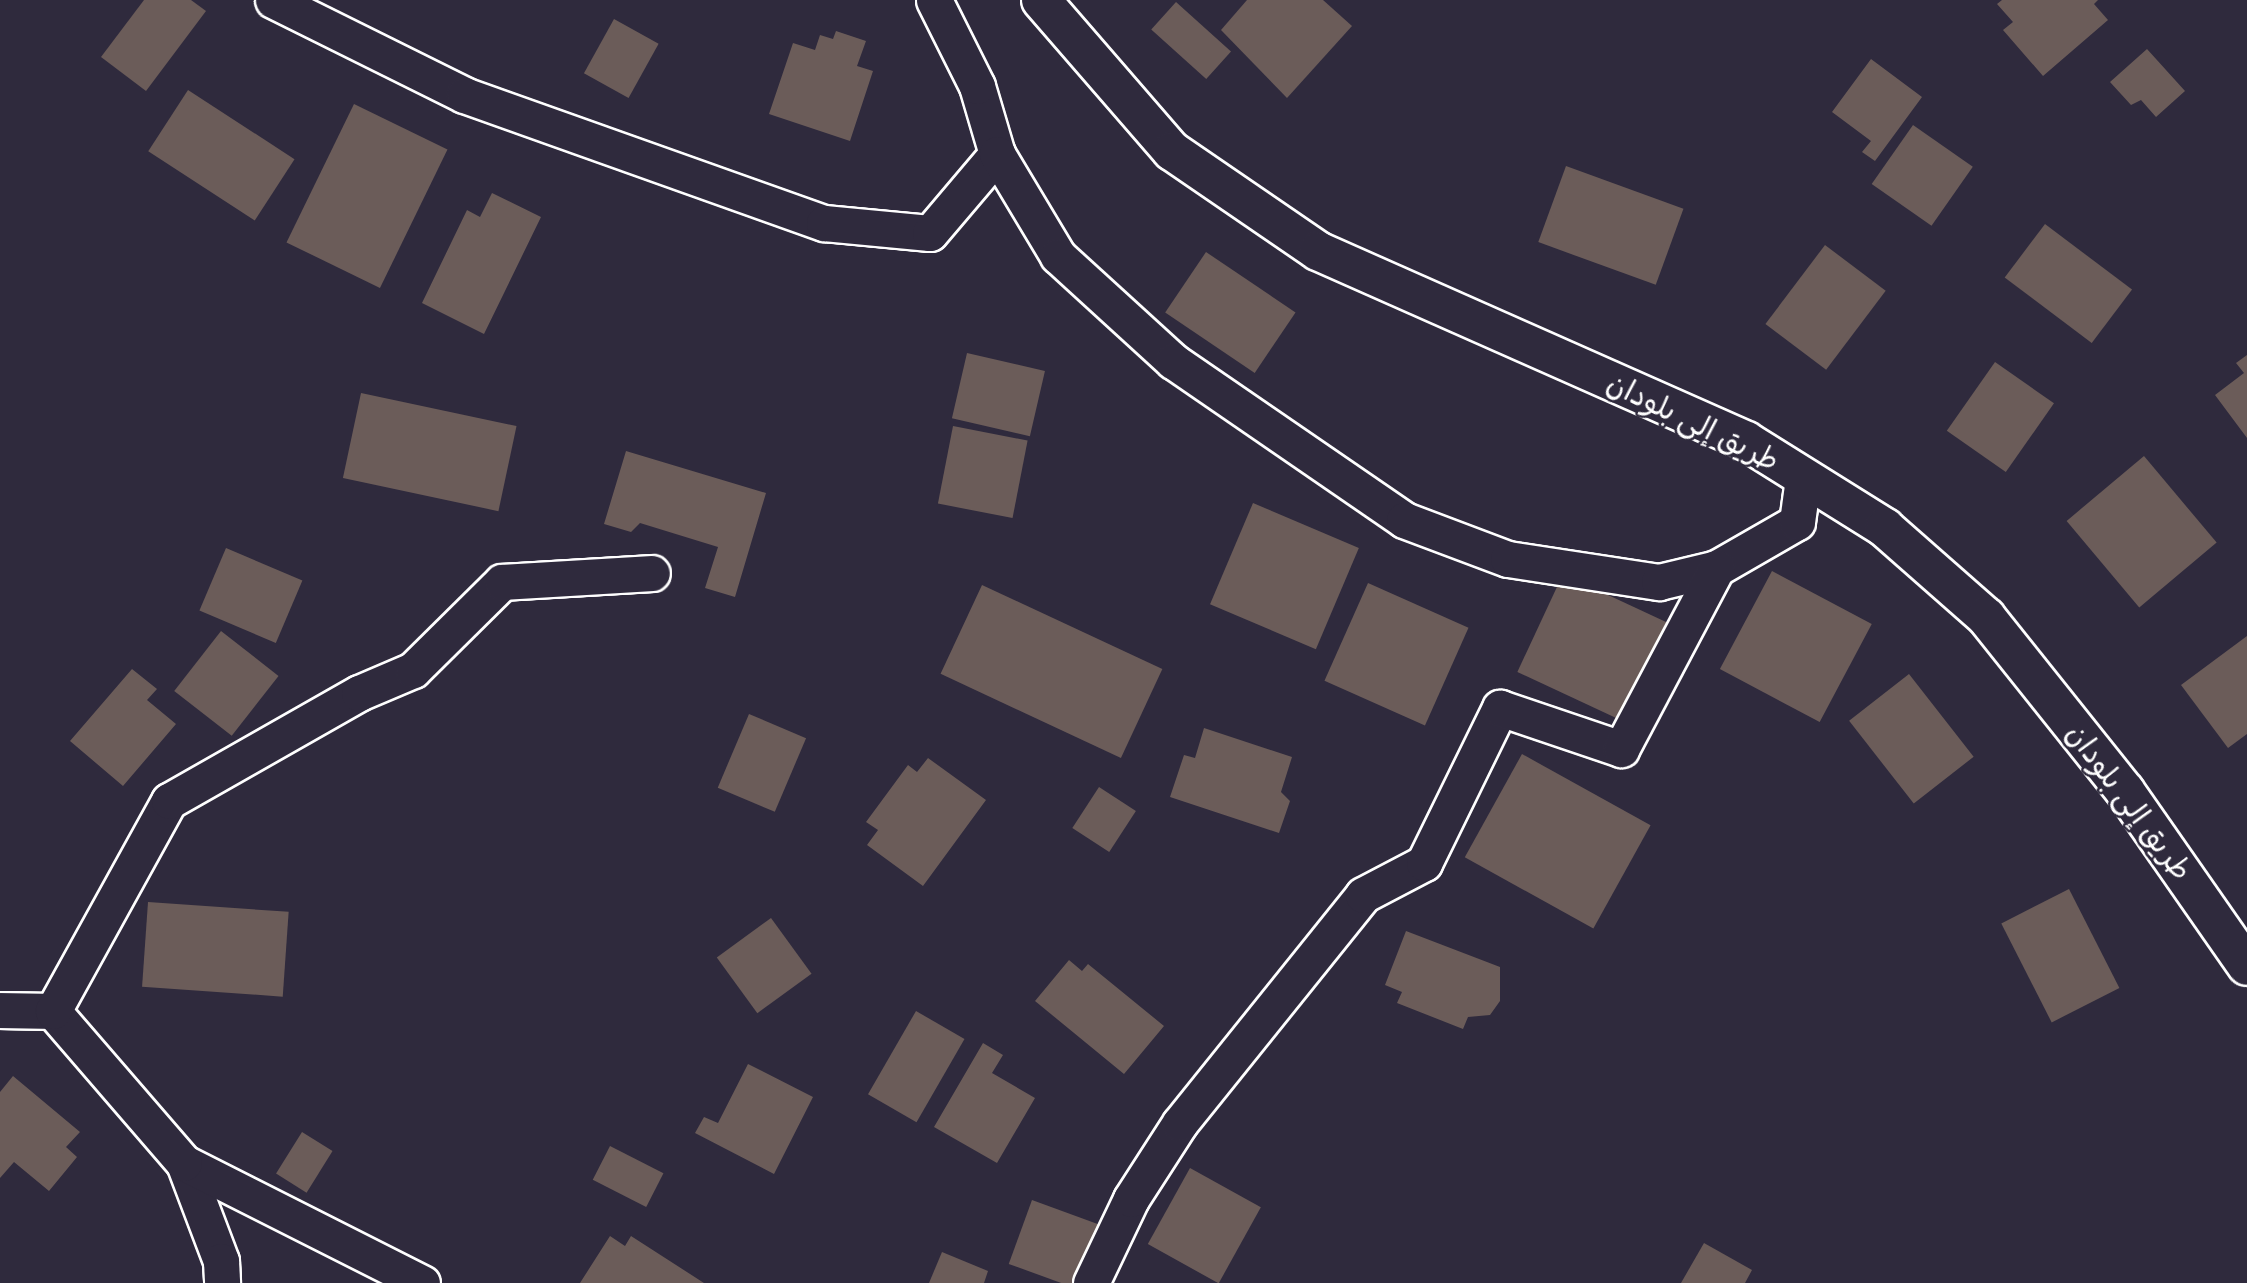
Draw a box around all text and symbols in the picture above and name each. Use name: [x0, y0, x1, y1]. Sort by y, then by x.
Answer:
street label: طريق إلى بلودان: [1601, 365, 1785, 479]
street label: طريق إلى بلودان: [2058, 716, 2200, 888]

